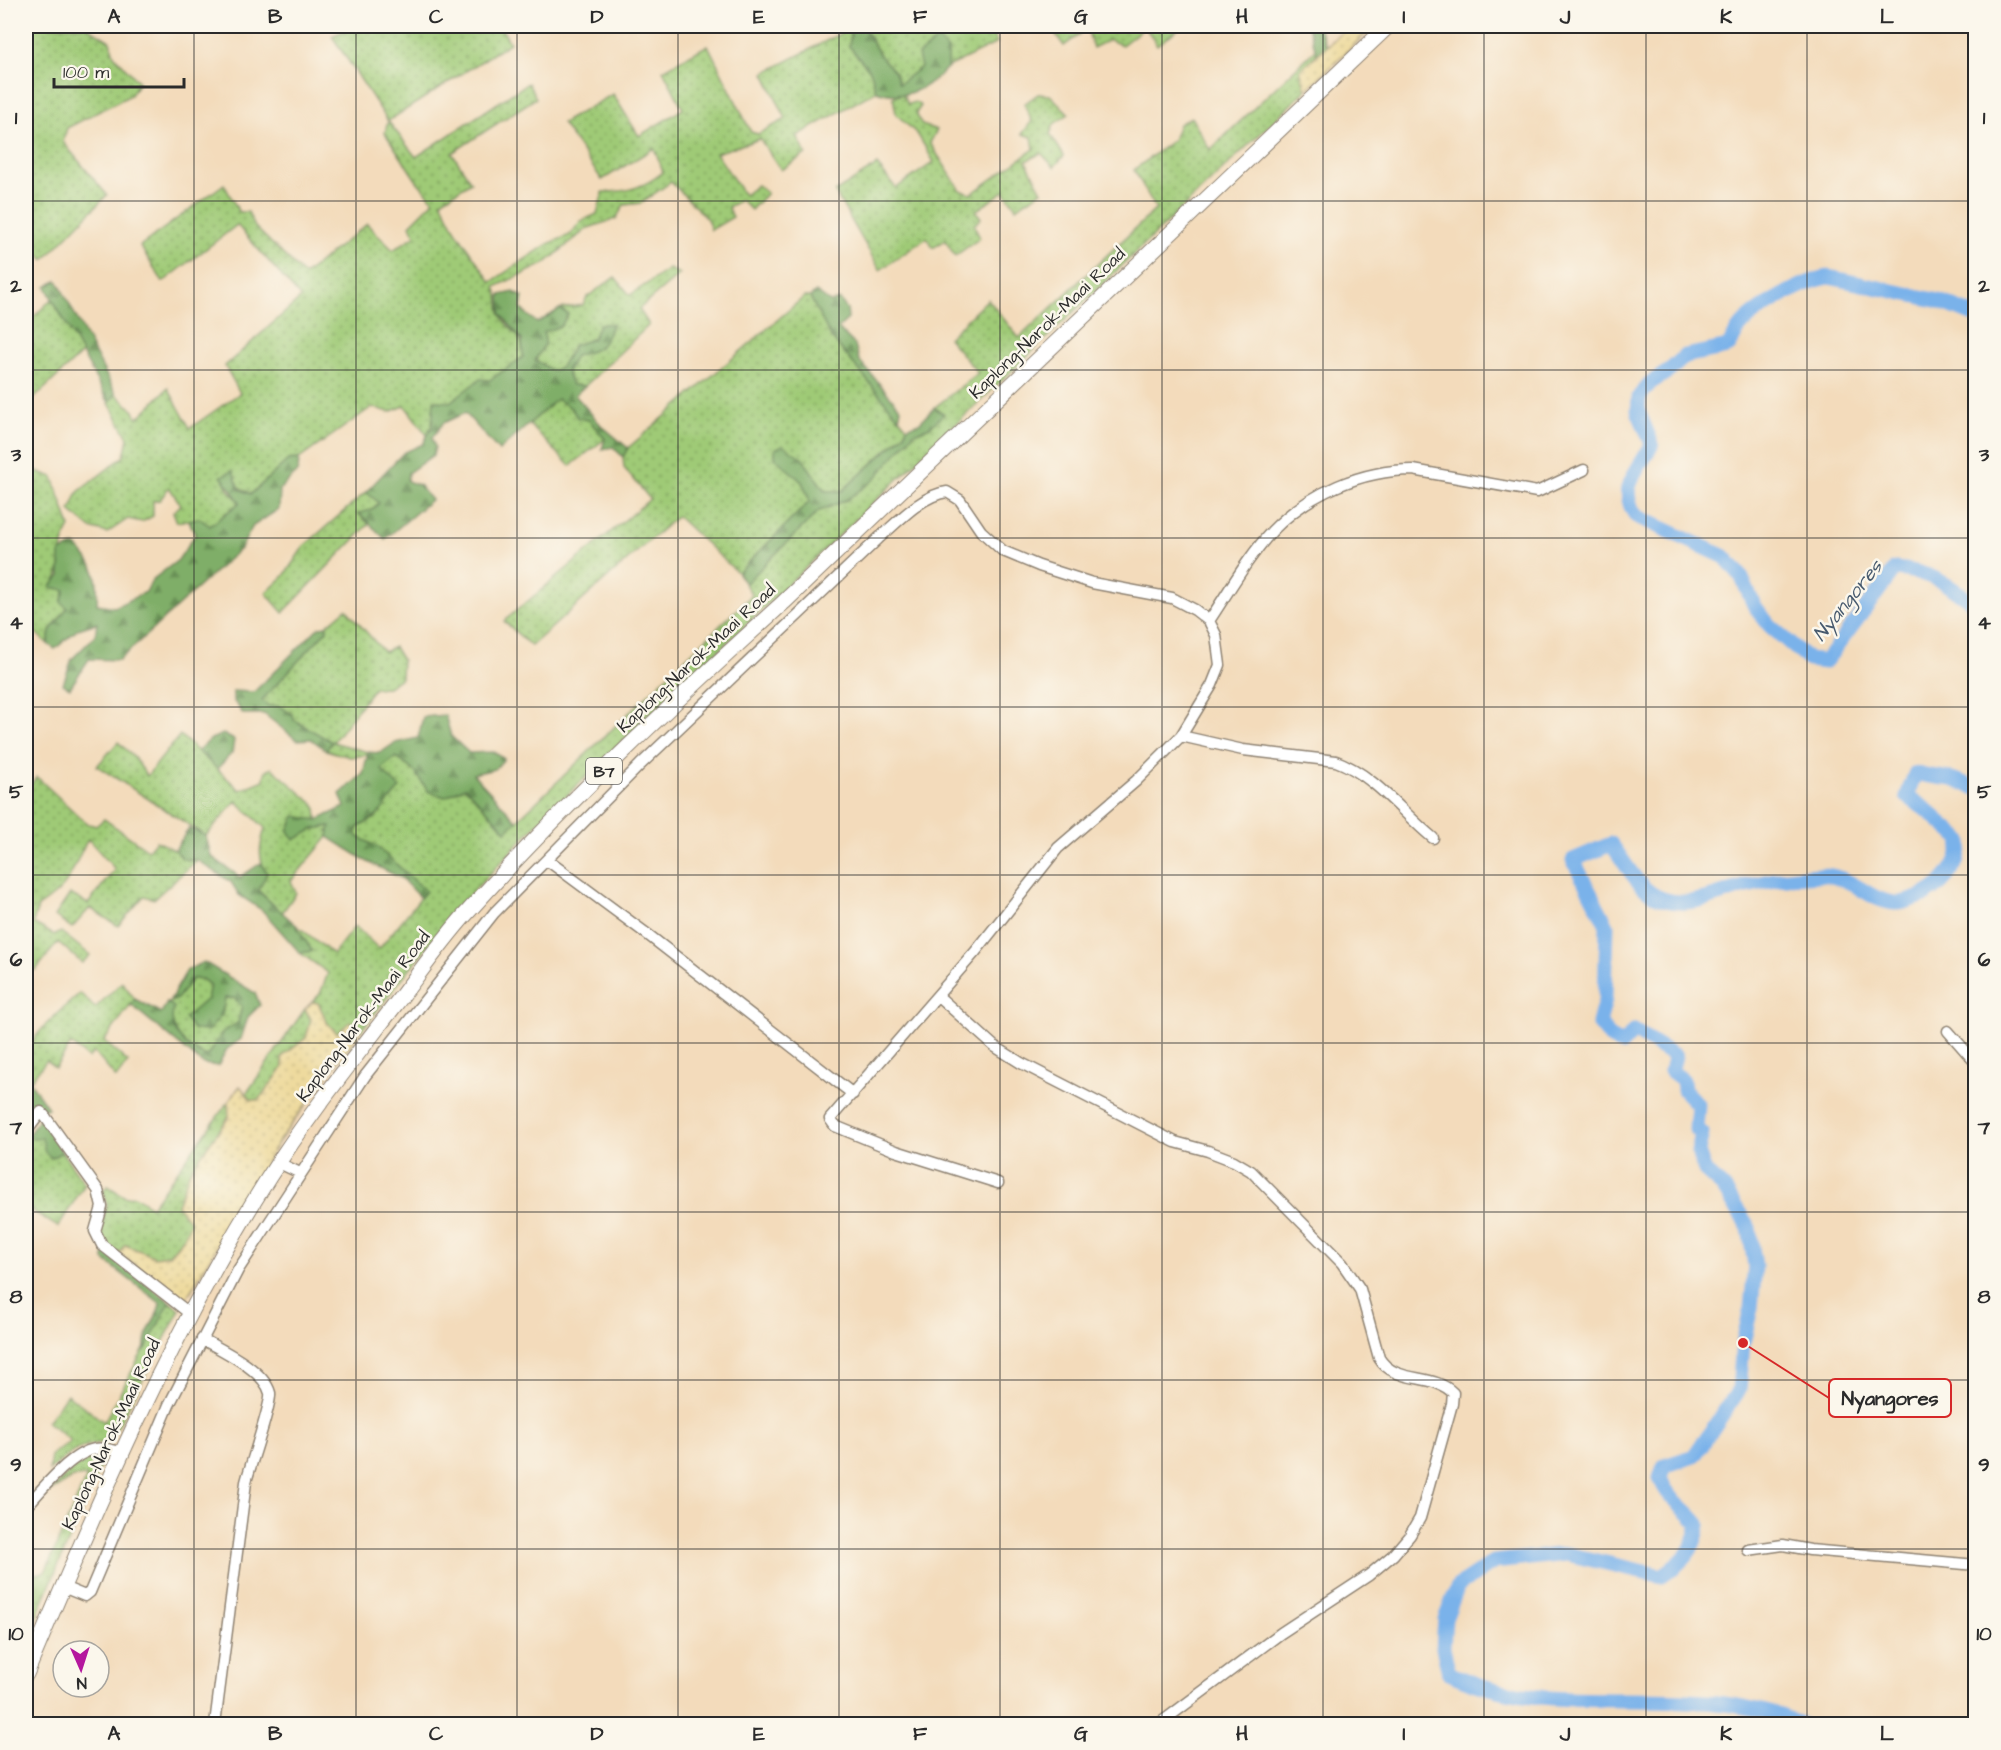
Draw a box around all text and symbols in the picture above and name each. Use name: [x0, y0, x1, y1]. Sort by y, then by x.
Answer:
text: A: [108, 3, 121, 31]
text: B: [268, 3, 283, 31]
text: C: [429, 3, 444, 31]
text: D: [591, 3, 604, 31]
text: E: [753, 3, 765, 31]
text: F: [913, 3, 928, 31]
text: G: [1074, 3, 1088, 31]
text: H: [1236, 3, 1248, 31]
text: I: [1402, 3, 1406, 31]
text: J: [1559, 3, 1571, 31]
text: K: [1720, 3, 1733, 31]
text: L: [1880, 3, 1894, 31]
scale bar: [54, 51, 184, 89]
text: 100 m: [63, 60, 109, 85]
text: 1: [15, 104, 18, 132]
text: 1: [1983, 104, 1986, 132]
street label: Kaplong-Narok-Maai Road: [964, 242, 1132, 405]
text: 2: [9, 272, 22, 300]
text: 2: [1977, 272, 1990, 300]
text: 3: [10, 441, 22, 469]
text: 3: [1978, 441, 1990, 469]
water label: Nyangores: [1806, 553, 1891, 648]
street label: Kaplong-Narok-Maai Road: [612, 578, 782, 739]
text: 4: [9, 609, 23, 637]
text: 4: [1977, 609, 1991, 637]
road number: B7: [586, 758, 622, 784]
text: 5: [9, 778, 24, 806]
text: 5: [1977, 778, 1992, 806]
street label: Kaplong-Narok-Maai Road: [291, 926, 437, 1108]
text: 6: [10, 946, 23, 974]
text: 6: [1978, 946, 1991, 974]
text: 7: [9, 1114, 23, 1142]
text: 7: [1977, 1114, 1991, 1142]
text: 8: [10, 1283, 23, 1311]
text: 8: [1978, 1283, 1991, 1311]
street label: Kaplong-Narok-Maai Road: [56, 1334, 168, 1534]
callout: Nyangores: [1829, 1379, 1951, 1417]
text: Nyangores: [1841, 1385, 1939, 1414]
text: 9: [10, 1451, 22, 1479]
text: 9: [1978, 1451, 1990, 1479]
text: 10: [8, 1620, 24, 1648]
text: 10: [1976, 1620, 1992, 1648]
north arrow: [51, 1639, 111, 1699]
text: N: [76, 1672, 87, 1694]
text: A: [108, 1720, 121, 1748]
text: B: [268, 1720, 283, 1748]
text: C: [429, 1720, 444, 1748]
text: D: [591, 1720, 604, 1748]
text: E: [753, 1720, 765, 1748]
text: F: [913, 1720, 928, 1748]
text: G: [1074, 1720, 1088, 1748]
text: H: [1236, 1720, 1248, 1748]
text: I: [1402, 1720, 1406, 1748]
text: J: [1559, 1720, 1571, 1748]
text: K: [1720, 1720, 1733, 1748]
text: L: [1880, 1720, 1894, 1748]

